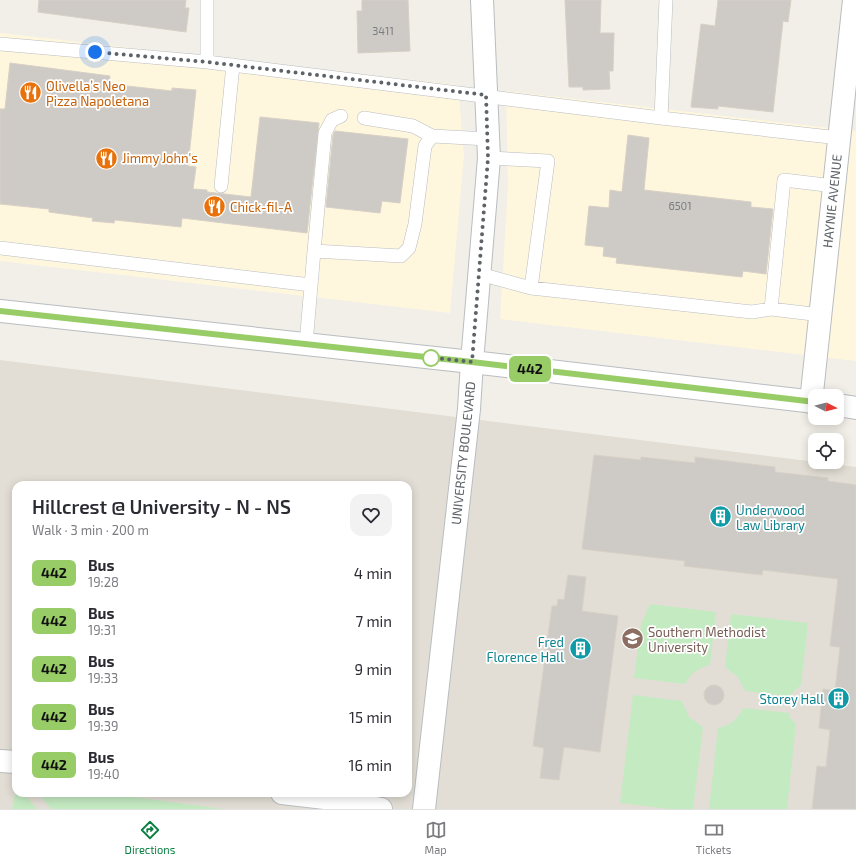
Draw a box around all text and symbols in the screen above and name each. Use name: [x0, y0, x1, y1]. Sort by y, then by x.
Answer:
house number: 3411: [372, 24, 394, 37]
your location: [85, 42, 105, 62]
place label: Olivella’s Neo Pizza Napoletana: [46, 78, 149, 109]
restaurant icon: Olivella’s Neo Pizza Napoletana: [17, 80, 43, 106]
restaurant icon: Jimmy John's: [93, 145, 119, 171]
place label: Jimmy John's: [122, 150, 198, 166]
street label: HAYNIE AVENUE: [819, 153, 845, 249]
restaurant icon: Chick-fil-A: [202, 194, 228, 220]
place label: Chick-fil-A: [230, 199, 292, 215]
house number: 6501: [668, 199, 692, 212]
unlabelled marker: [422, 349, 440, 367]
line badge: 442: [507, 356, 553, 382]
text: 442: [517, 360, 543, 377]
street label: UNIVERSITY BOULEVARD: [448, 380, 478, 526]
north arrow: [808, 389, 844, 425]
map controls: [808, 389, 844, 469]
button: locate: [808, 433, 844, 469]
button: heart: [350, 494, 392, 536]
text: Hillcrest @ University - N - NS: [32, 495, 291, 518]
place label: Underwood Law Library: [736, 502, 805, 533]
building icon: Underwood Law Library: [708, 504, 734, 530]
text: Walk · 3 min · 200 m: [32, 522, 149, 538]
text: Bus: [88, 556, 114, 574]
text: 442: [41, 564, 67, 581]
text: 4 min: [354, 564, 392, 582]
text: 19:28: [88, 574, 119, 590]
text: Bus: [88, 604, 114, 622]
text: 442: [41, 612, 67, 629]
text: 7 min: [355, 612, 392, 630]
text: 19:31: [88, 622, 116, 638]
place label: Southern Methodist University: [648, 624, 766, 655]
school or university icon: Southern Methodist University: [619, 626, 645, 652]
place label: Fred Florence Hall: [486, 634, 564, 665]
building icon: Fred Florence Hall: [567, 636, 593, 662]
text: Bus: [88, 652, 114, 670]
text: 442: [41, 660, 67, 677]
text: 9 min: [354, 660, 392, 678]
text: 19:33: [88, 670, 118, 686]
building icon: Storey Hall: [826, 686, 852, 712]
place label: Storey Hall: [759, 691, 824, 707]
text: Bus: [88, 700, 114, 718]
text: 442: [41, 708, 67, 725]
text: 15 min: [349, 708, 392, 726]
text: 19:39: [88, 718, 118, 734]
text: Bus: [88, 748, 114, 766]
text: 442: [41, 756, 67, 773]
text: 16 min: [349, 756, 392, 774]
text: 19:40: [88, 766, 120, 782]
tab: Directions: [125, 819, 175, 856]
tab: Map: [425, 819, 447, 856]
tab: Tickets: [696, 819, 731, 856]

